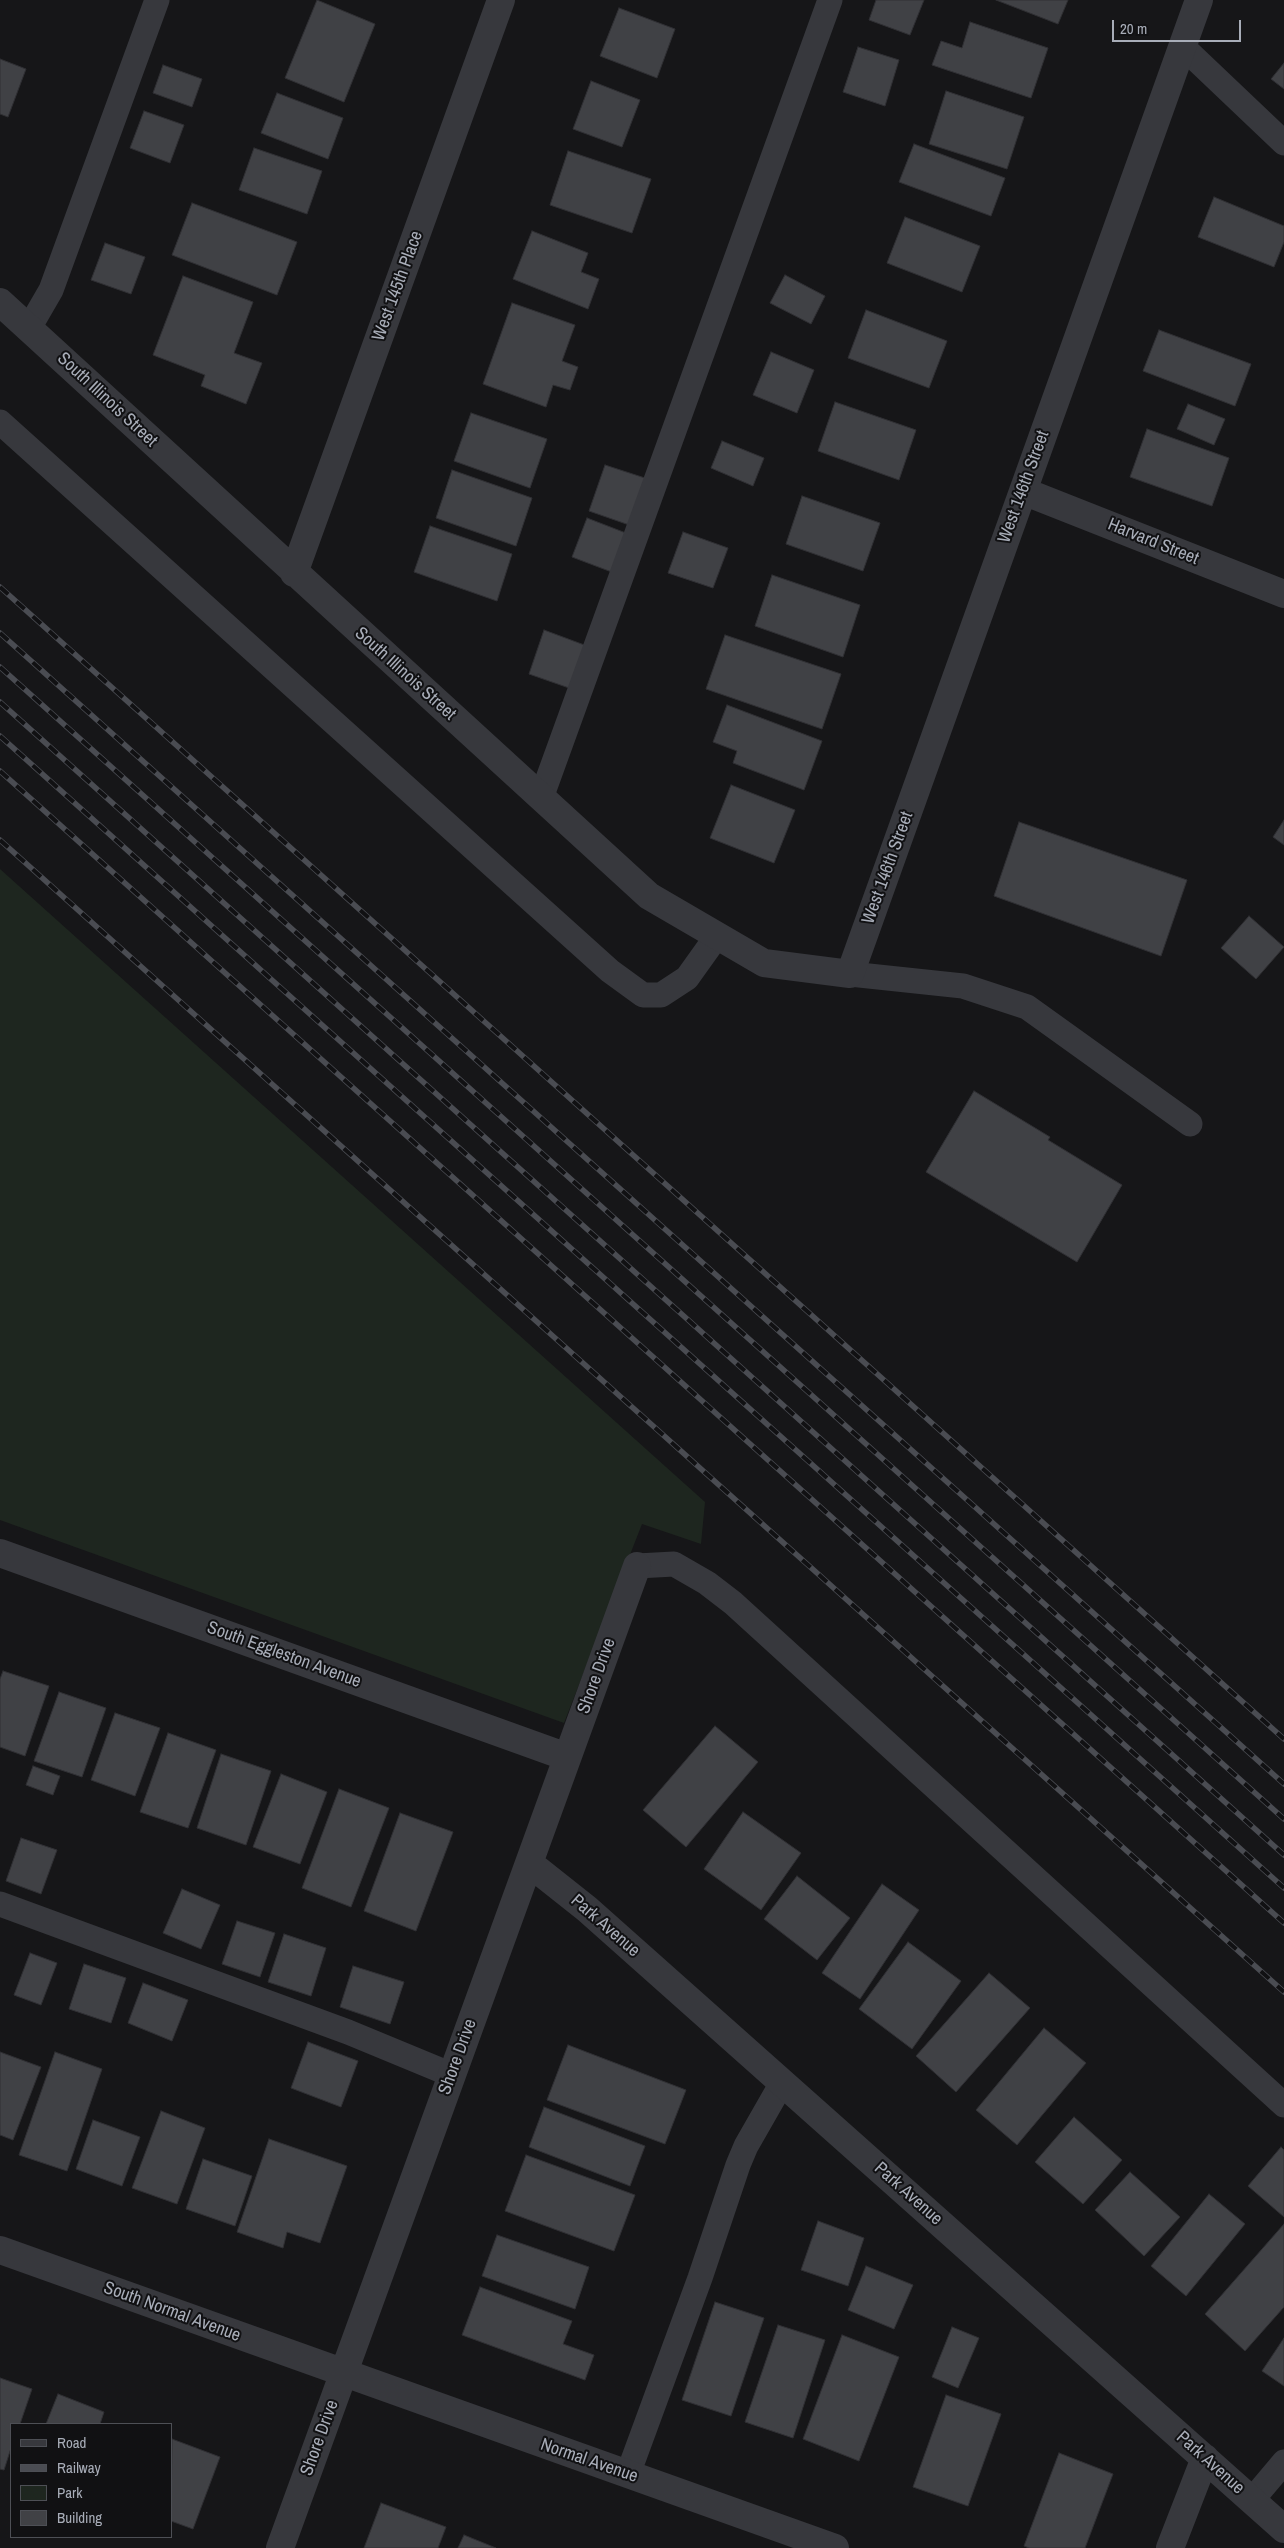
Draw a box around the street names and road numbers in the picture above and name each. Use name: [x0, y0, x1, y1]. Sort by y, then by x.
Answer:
street label: West 145th Place: [368, 228, 428, 344]
street label: South Illinois Street: [53, 348, 161, 452]
street label: West 146th Street: [994, 428, 1054, 546]
street label: Harvard Street: [1104, 514, 1202, 570]
street label: South Illinois Street: [350, 623, 460, 725]
street label: West 146th Street: [858, 809, 918, 927]
street label: South Eggleston Avenue: [204, 1617, 364, 1693]
street label: Shore Drive: [573, 1635, 621, 1717]
street label: Park Avenue: [566, 1890, 644, 1962]
street label: Shore Drive: [434, 2016, 482, 2098]
street label: Park Avenue: [869, 2158, 947, 2230]
street label: South Normal Avenue: [101, 2277, 243, 2347]
street label: Shore Drive: [296, 2397, 344, 2479]
street label: Park Avenue: [1171, 2427, 1249, 2499]
street label: Normal Avenue: [538, 2434, 640, 2488]

